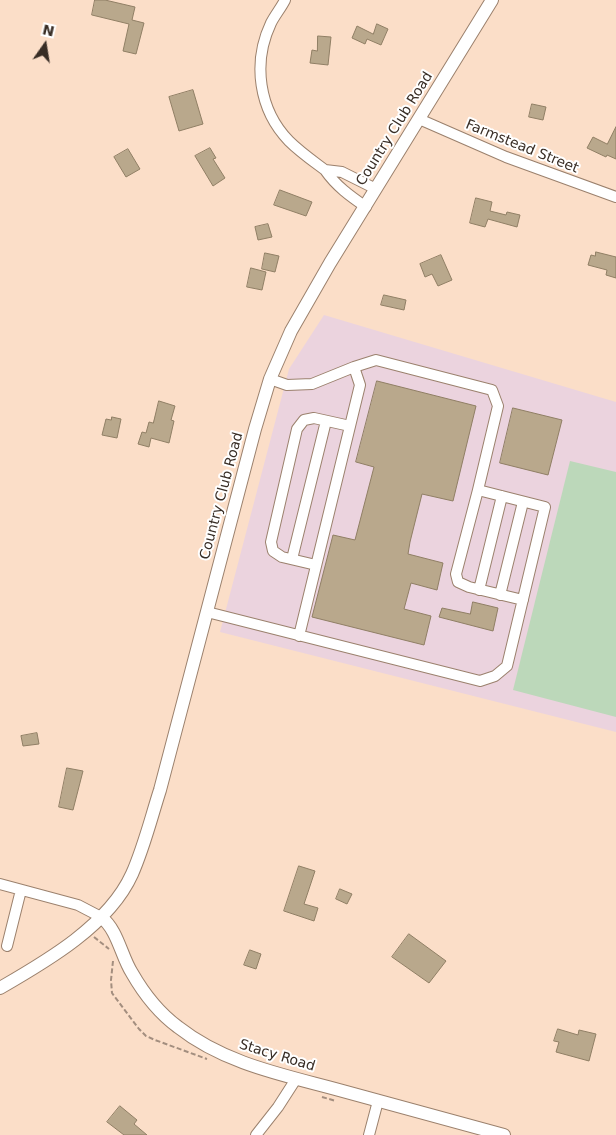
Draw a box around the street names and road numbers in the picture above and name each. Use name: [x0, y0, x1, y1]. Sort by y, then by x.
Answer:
street label: Country Club Road: [353, 69, 437, 189]
street label: Farmstead Street: [463, 117, 581, 177]
street label: Country Club Road: [197, 431, 247, 561]
street label: Stacy Road: [237, 1036, 317, 1076]

